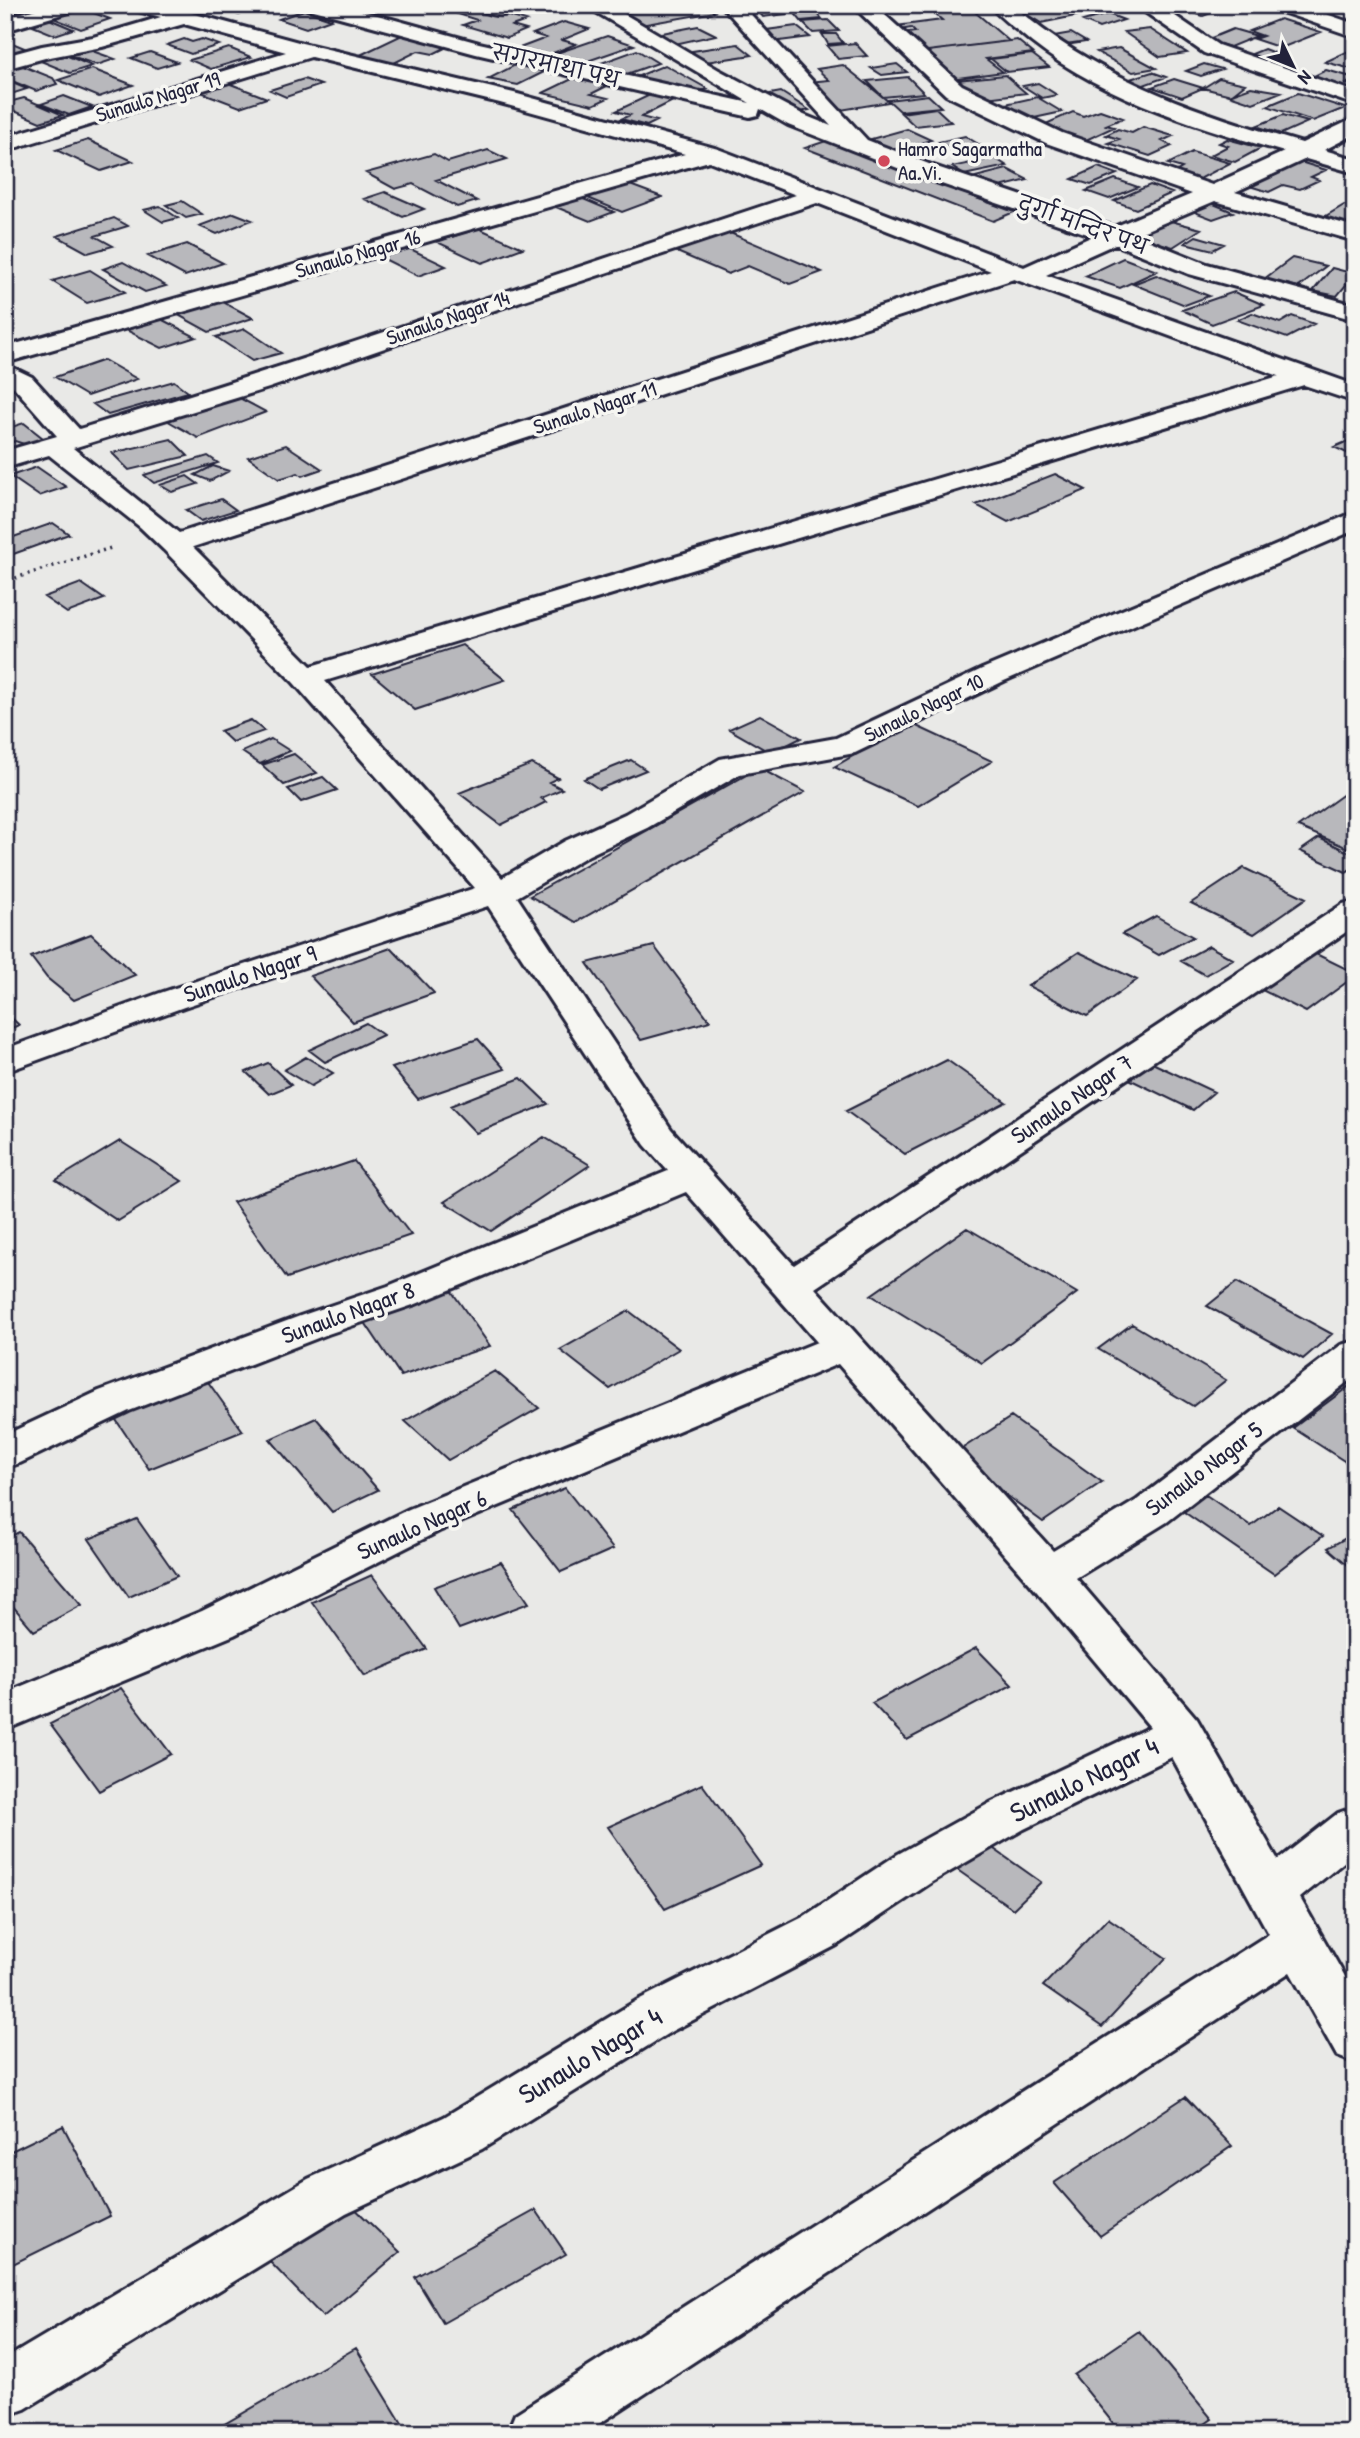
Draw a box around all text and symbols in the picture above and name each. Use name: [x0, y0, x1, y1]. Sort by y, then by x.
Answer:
north arrow: [1258, 32, 1328, 102]
street label: सगरमाथा पथ: [488, 37, 624, 95]
street label: Sunaulo Nagar 19: [92, 64, 224, 129]
text: N: [1292, 65, 1318, 90]
place label: Hamro Sagarmatha Aa.Vi.: [898, 134, 1042, 187]
marker: Hamro Sagarmatha Aa.Vi.: [876, 153, 892, 169]
street label: दुर्गा मन्दिर पथ: [1012, 186, 1153, 265]
street label: Sunaulo Nagar 16: [292, 222, 424, 285]
street label: Sunaulo Nagar 14: [382, 283, 513, 352]
street label: Sunaulo Nagar 11: [529, 374, 660, 441]
street label: Sunaulo Nagar 10: [859, 666, 989, 749]
street label: Sunaulo Nagar 9: [179, 936, 320, 1010]
street label: Sunaulo Nagar 7: [1004, 1045, 1139, 1151]
street label: Sunaulo Nagar 8: [277, 1273, 419, 1351]
street label: Sunaulo Nagar 5: [1138, 1414, 1269, 1523]
street label: Sunaulo Nagar 6: [352, 1481, 491, 1567]
street label: Sunaulo Nagar 4: [1003, 1727, 1165, 1831]
street label: Sunaulo Nagar 4: [511, 1997, 669, 2113]

